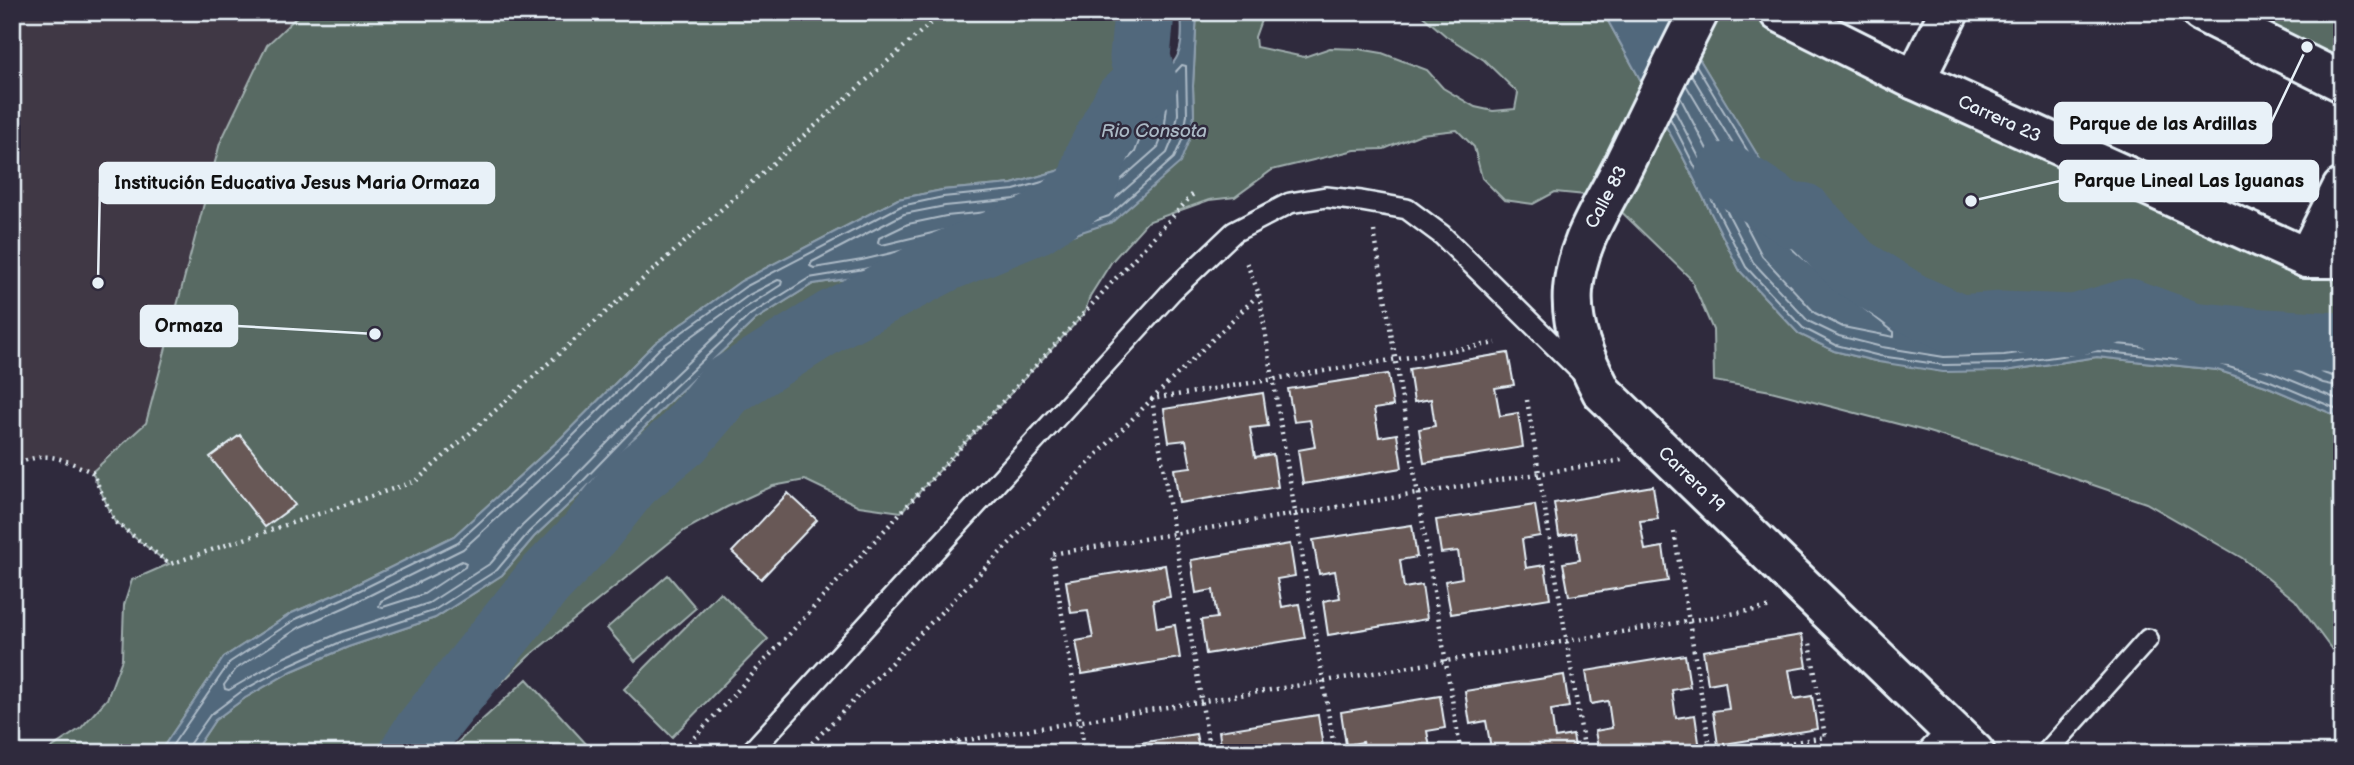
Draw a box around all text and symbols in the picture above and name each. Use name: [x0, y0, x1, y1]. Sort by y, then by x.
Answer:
street label: Carrera 23: [1955, 91, 2044, 147]
callout: Parque de las Ardillas: [2055, 103, 2271, 143]
text: Parque de las Ardillas: [2069, 113, 2257, 136]
water label: Rio Consota: [1101, 120, 1207, 143]
callout: Parque Lineal Las Iguanas: [2060, 161, 2318, 201]
street label: Calle 83: [1581, 162, 1632, 232]
callout: Institución Educativa Jesus Maria Ormaza: [100, 163, 494, 203]
text: Parque Lineal Las Iguanas: [2074, 170, 2304, 193]
text: Institución Educativa Jesus Maria Ormaza: [114, 172, 480, 195]
callout: Ormaza: [141, 306, 237, 346]
text: Ormaza: [155, 315, 223, 338]
street label: Carrera 19: [1654, 442, 1729, 516]

